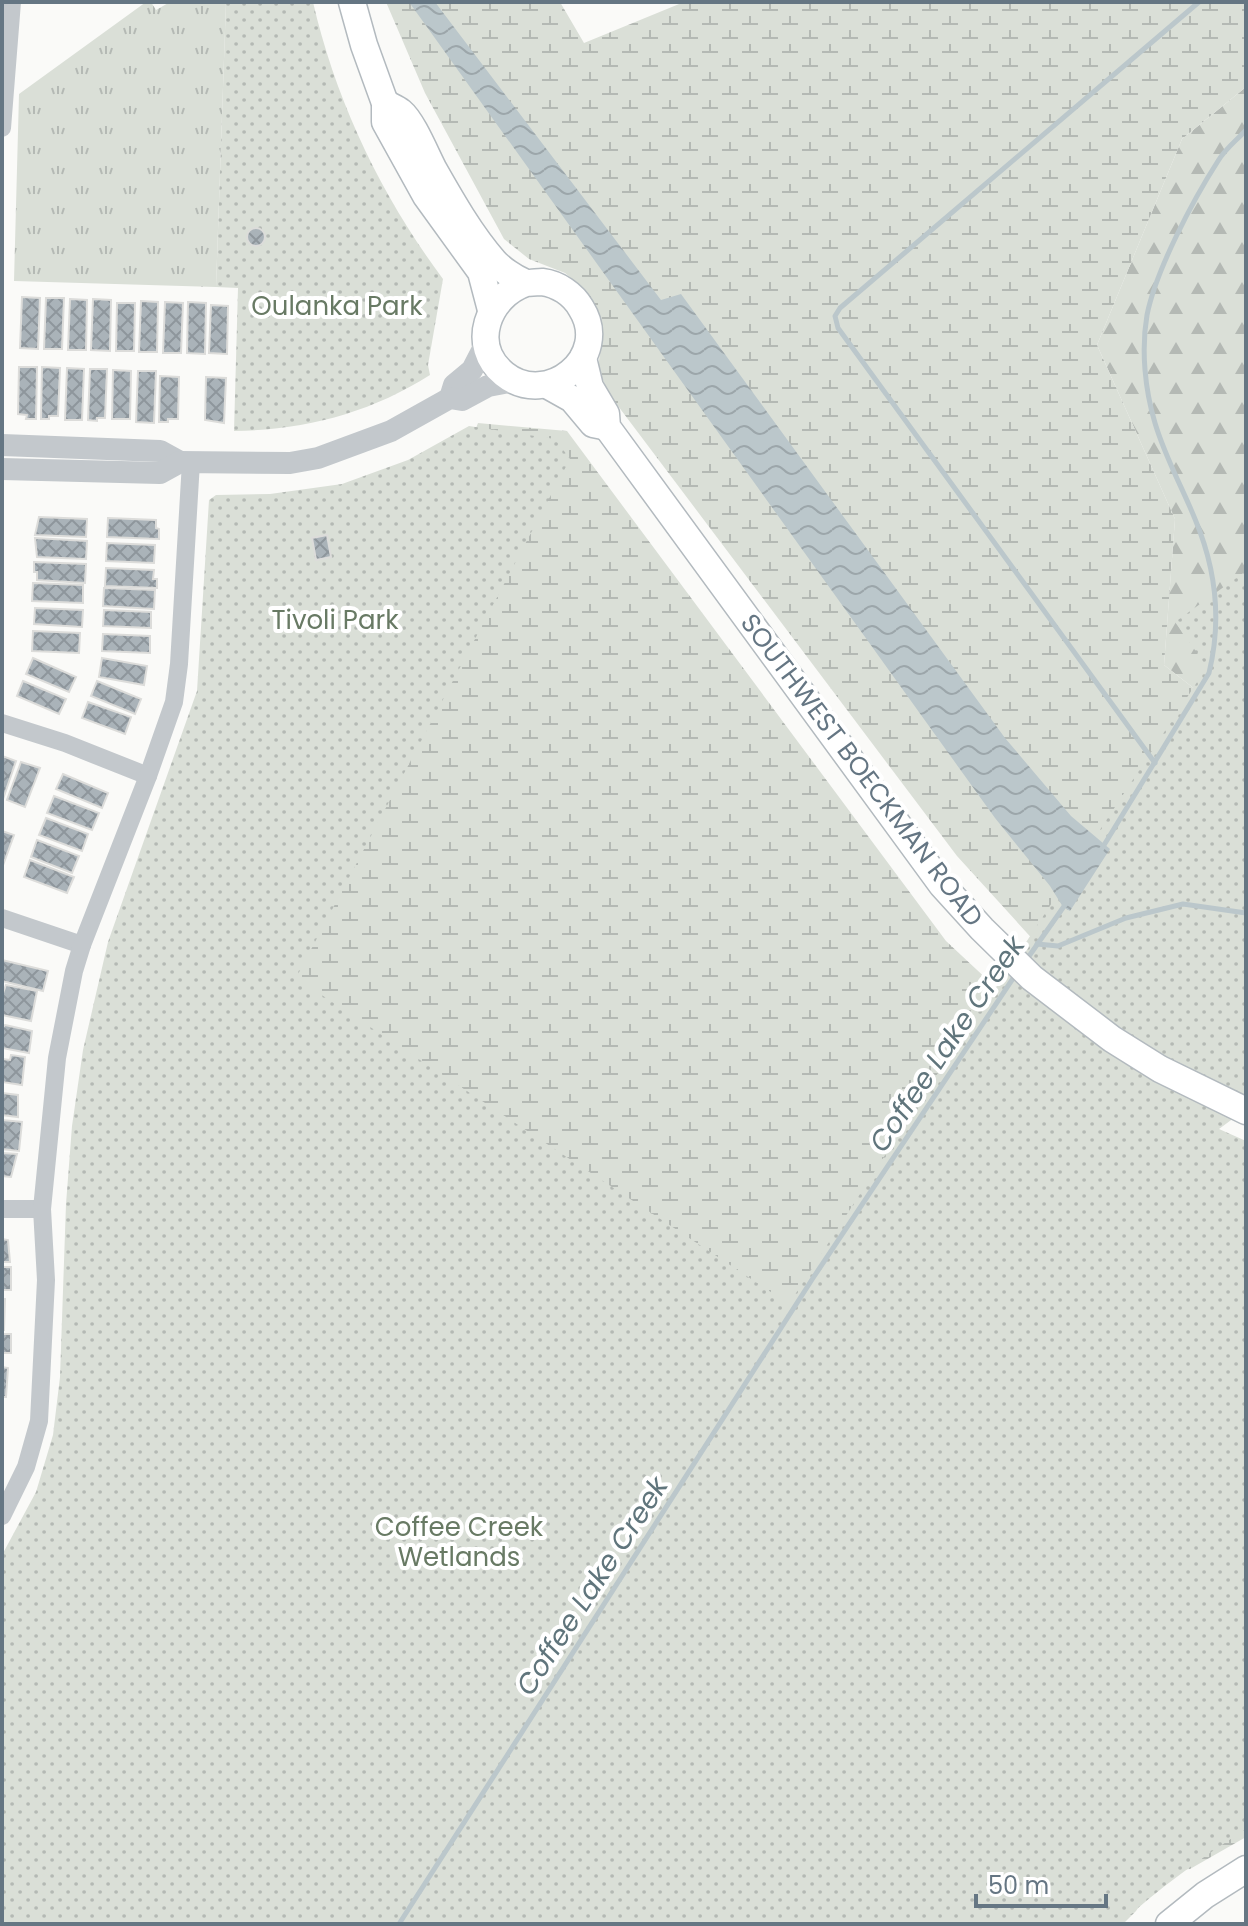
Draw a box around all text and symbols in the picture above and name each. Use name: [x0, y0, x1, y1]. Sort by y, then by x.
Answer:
park label: Oulanka Park: [251, 288, 423, 324]
park label: Tivoli Park: [271, 602, 399, 638]
street label: SOUTHWEST BOECKMAN ROAD: [732, 606, 992, 934]
water label: Coffee Lake Creek: [860, 927, 1035, 1160]
water label: Coffee Lake Creek: [507, 1468, 678, 1703]
park label: Coffee Creek Wetlands: [375, 1509, 544, 1575]
scale bar: [976, 1858, 1106, 1908]
text: 50 m: [988, 1869, 1049, 1902]

